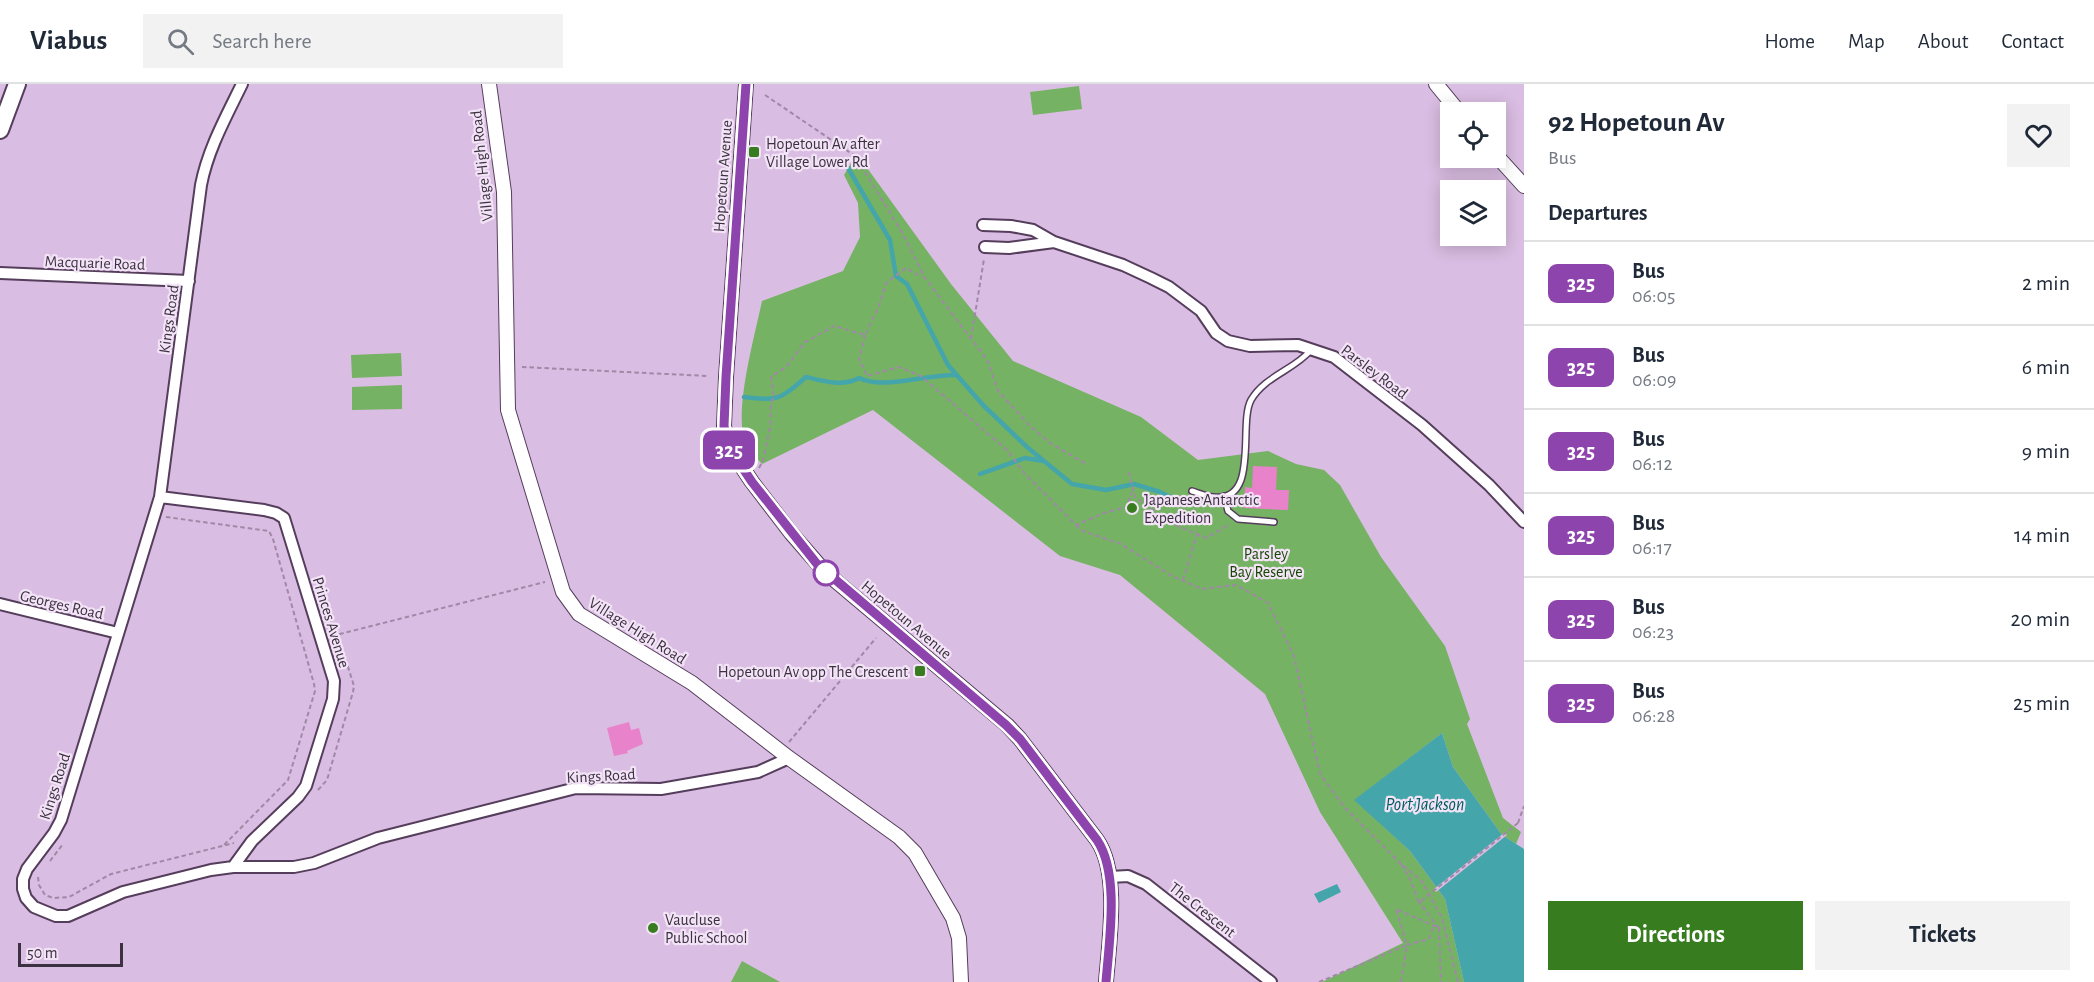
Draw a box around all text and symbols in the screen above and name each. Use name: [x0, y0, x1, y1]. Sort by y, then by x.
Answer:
search box: [143, 14, 563, 68]
icon: search: [164, 25, 197, 58]
text: Viabus: [30, 27, 107, 55]
text: Search here: [212, 30, 312, 52]
text: Home: [1764, 31, 1815, 52]
text: Map: [1848, 31, 1885, 52]
text: About: [1918, 31, 1968, 52]
text: Contact: [2001, 31, 2064, 52]
map controls: [1440, 102, 1506, 246]
button: locate: [1440, 102, 1506, 168]
button: heart: [2007, 104, 2070, 167]
text: 92 Hopetoun Av: [1548, 109, 1725, 137]
street label: Village High Road: [468, 110, 496, 222]
street label: Hopetoun Avenue: [711, 120, 735, 233]
place label: Hopetoun Av after Village Lower Rd: [766, 136, 880, 170]
marker: Hopetoun Av after Village Lower Rd: [747, 145, 761, 159]
text: Bus: [1548, 148, 1576, 168]
button: layers: [1440, 180, 1506, 246]
text: Departures: [1548, 202, 1648, 224]
street label: Macquarie Road: [44, 253, 145, 273]
text: Bus: [1632, 260, 1665, 282]
text: 2 min: [2022, 272, 2070, 294]
text: 325: [1567, 273, 1595, 294]
street label: Kings Road: [156, 284, 182, 354]
text: 06:05: [1632, 286, 1675, 306]
street label: Parsley Road: [1337, 342, 1411, 403]
text: Bus: [1632, 344, 1665, 366]
text: 6 min: [2022, 356, 2070, 378]
text: 325: [1567, 357, 1595, 378]
text: 06:09: [1632, 370, 1677, 390]
text: Bus: [1632, 428, 1665, 450]
line badge: 325: [694, 430, 764, 470]
text: 325: [715, 440, 743, 461]
text: 9 min: [2022, 440, 2070, 462]
text: 325: [1567, 441, 1595, 462]
text: 06:12: [1632, 454, 1673, 474]
place label: Japanese Antarctic Expedition: [1144, 492, 1259, 526]
marker: Japanese Antarctic Expedition: [1125, 501, 1139, 515]
text: Bus: [1632, 512, 1665, 534]
text: 14 min: [2014, 524, 2070, 546]
text: 325: [1567, 525, 1595, 546]
text: 06:17: [1632, 538, 1672, 558]
park label: Parsley Bay Reserve: [1229, 546, 1303, 581]
unlabelled marker: [813, 560, 839, 586]
street label: Princes Avenue: [310, 575, 352, 670]
street label: Hopetoun Avenue: [858, 578, 955, 662]
street label: Georges Road: [19, 588, 105, 622]
street label: Village High Road: [586, 595, 689, 667]
text: Bus: [1632, 596, 1665, 618]
text: 20 min: [2010, 608, 2070, 630]
text: 325: [1567, 609, 1595, 630]
text: 06:23: [1632, 622, 1674, 642]
place label: Hopetoun Av opp The Crescent: [718, 664, 908, 680]
marker: Hopetoun Av opp The Crescent: [913, 664, 927, 678]
text: Bus: [1632, 680, 1665, 702]
text: 25 min: [2013, 692, 2070, 714]
text: 325: [1567, 693, 1595, 714]
text: 06:28: [1632, 706, 1675, 726]
street label: Kings Road: [37, 751, 73, 822]
street label: Kings Road: [566, 766, 636, 786]
water label: Port Jackson: [1386, 796, 1464, 814]
street label: The Crescent: [1166, 879, 1239, 941]
button: Directions: [1548, 901, 1803, 970]
button: Tickets: [1815, 901, 2070, 970]
place label: Vaucluse Public School: [665, 912, 747, 946]
marker: Vaucluse Public School: [646, 921, 660, 935]
scale bar: [18, 940, 123, 968]
text: 50 m: [27, 945, 58, 961]

